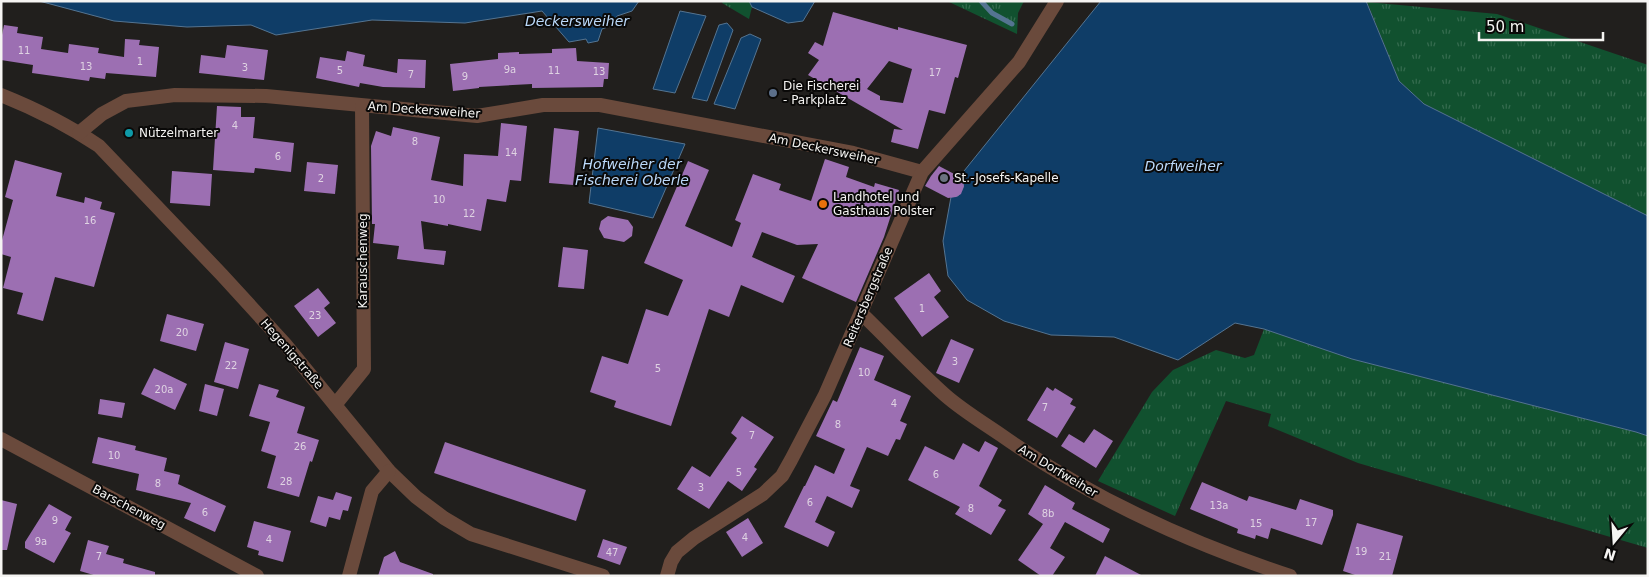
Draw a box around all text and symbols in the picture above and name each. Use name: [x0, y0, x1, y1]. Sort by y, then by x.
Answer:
scale bar: [1479, 10, 1603, 42]
water label: Deckersweiher: [525, 13, 630, 29]
text: 50 m: [1486, 18, 1524, 36]
house number: 11: [18, 45, 30, 56]
house number: 1: [137, 56, 143, 67]
house number: 13: [80, 61, 92, 72]
house number: 3: [242, 62, 248, 73]
house number: 9a: [504, 64, 516, 75]
house number: 5: [337, 65, 343, 76]
house number: 11: [548, 65, 560, 76]
house number: 13: [593, 66, 605, 77]
house number: 17: [929, 67, 941, 78]
house number: 7: [408, 69, 414, 80]
house number: 9: [462, 71, 468, 82]
place label: Die Fischerei - Parkplatz: [783, 79, 859, 107]
marker: Die Fischerei - Parkplatz: [767, 87, 779, 99]
street label: Am Deckersweiher: [367, 99, 481, 121]
house number: 4: [232, 120, 238, 131]
place label: Nützelmarter: [139, 126, 218, 140]
marker: Nützelmarter: [123, 127, 135, 139]
street label: Am Deckersweiher: [768, 130, 881, 168]
house number: 8: [412, 136, 418, 147]
house number: 14: [505, 147, 517, 158]
house number: 6: [275, 151, 281, 162]
water label: Hofweiher der Fischerei Oberle: [575, 156, 689, 188]
water label: Dorfweiher: [1144, 158, 1223, 174]
place label: St.-Josefs-Kapelle: [954, 171, 1059, 185]
marker: St.-Josefs-Kapelle: [938, 172, 950, 184]
house number: 2: [318, 173, 324, 184]
place label: Landhotel und Gasthaus Polster: [833, 190, 934, 218]
house number: 10: [433, 194, 445, 205]
marker: Landhotel und Gasthaus Polster: [817, 198, 829, 210]
house number: 12: [463, 208, 475, 219]
street label: Karauschenweg: [356, 213, 370, 309]
house number: 16: [84, 215, 96, 226]
street label: Reitersbergstraße: [841, 245, 895, 349]
house number: 1: [919, 303, 925, 314]
house number: 23: [309, 310, 321, 321]
street label: Hegenigstraße: [258, 316, 326, 392]
house number: 20: [176, 327, 188, 338]
house number: 3: [952, 356, 958, 367]
house number: 22: [225, 360, 237, 371]
house number: 5: [655, 363, 661, 374]
house number: 10: [858, 367, 870, 378]
house number: 20a: [155, 384, 173, 395]
house number: 4: [891, 398, 897, 409]
house number: 7: [1042, 402, 1048, 413]
house number: 8: [835, 419, 841, 430]
house number: 7: [749, 430, 755, 441]
house number: 26: [294, 441, 306, 452]
street label: Am Dorfweiher: [1016, 442, 1100, 500]
house number: 10: [108, 450, 120, 461]
house number: 5: [736, 467, 742, 478]
house number: 6: [933, 469, 939, 480]
house number: 28: [280, 476, 292, 487]
house number: 8: [155, 478, 161, 489]
street label: Barschenweg: [90, 482, 168, 532]
house number: 3: [698, 482, 704, 493]
house number: 6: [807, 497, 813, 508]
house number: 13a: [1210, 500, 1228, 511]
house number: 8: [968, 503, 974, 514]
house number: 6: [202, 507, 208, 518]
house number: 8b: [1042, 508, 1054, 519]
house number: 9: [52, 515, 58, 526]
house number: 17: [1305, 517, 1317, 528]
north arrow: [1589, 517, 1639, 567]
house number: 15: [1250, 518, 1262, 529]
house number: 4: [742, 532, 748, 543]
house number: 4: [266, 534, 272, 545]
house number: 9a: [35, 536, 47, 547]
text: N: [1602, 545, 1618, 564]
house number: 19: [1355, 546, 1367, 557]
house number: 47: [606, 547, 618, 558]
house number: 7: [96, 551, 102, 562]
house number: 21: [1379, 551, 1391, 562]

